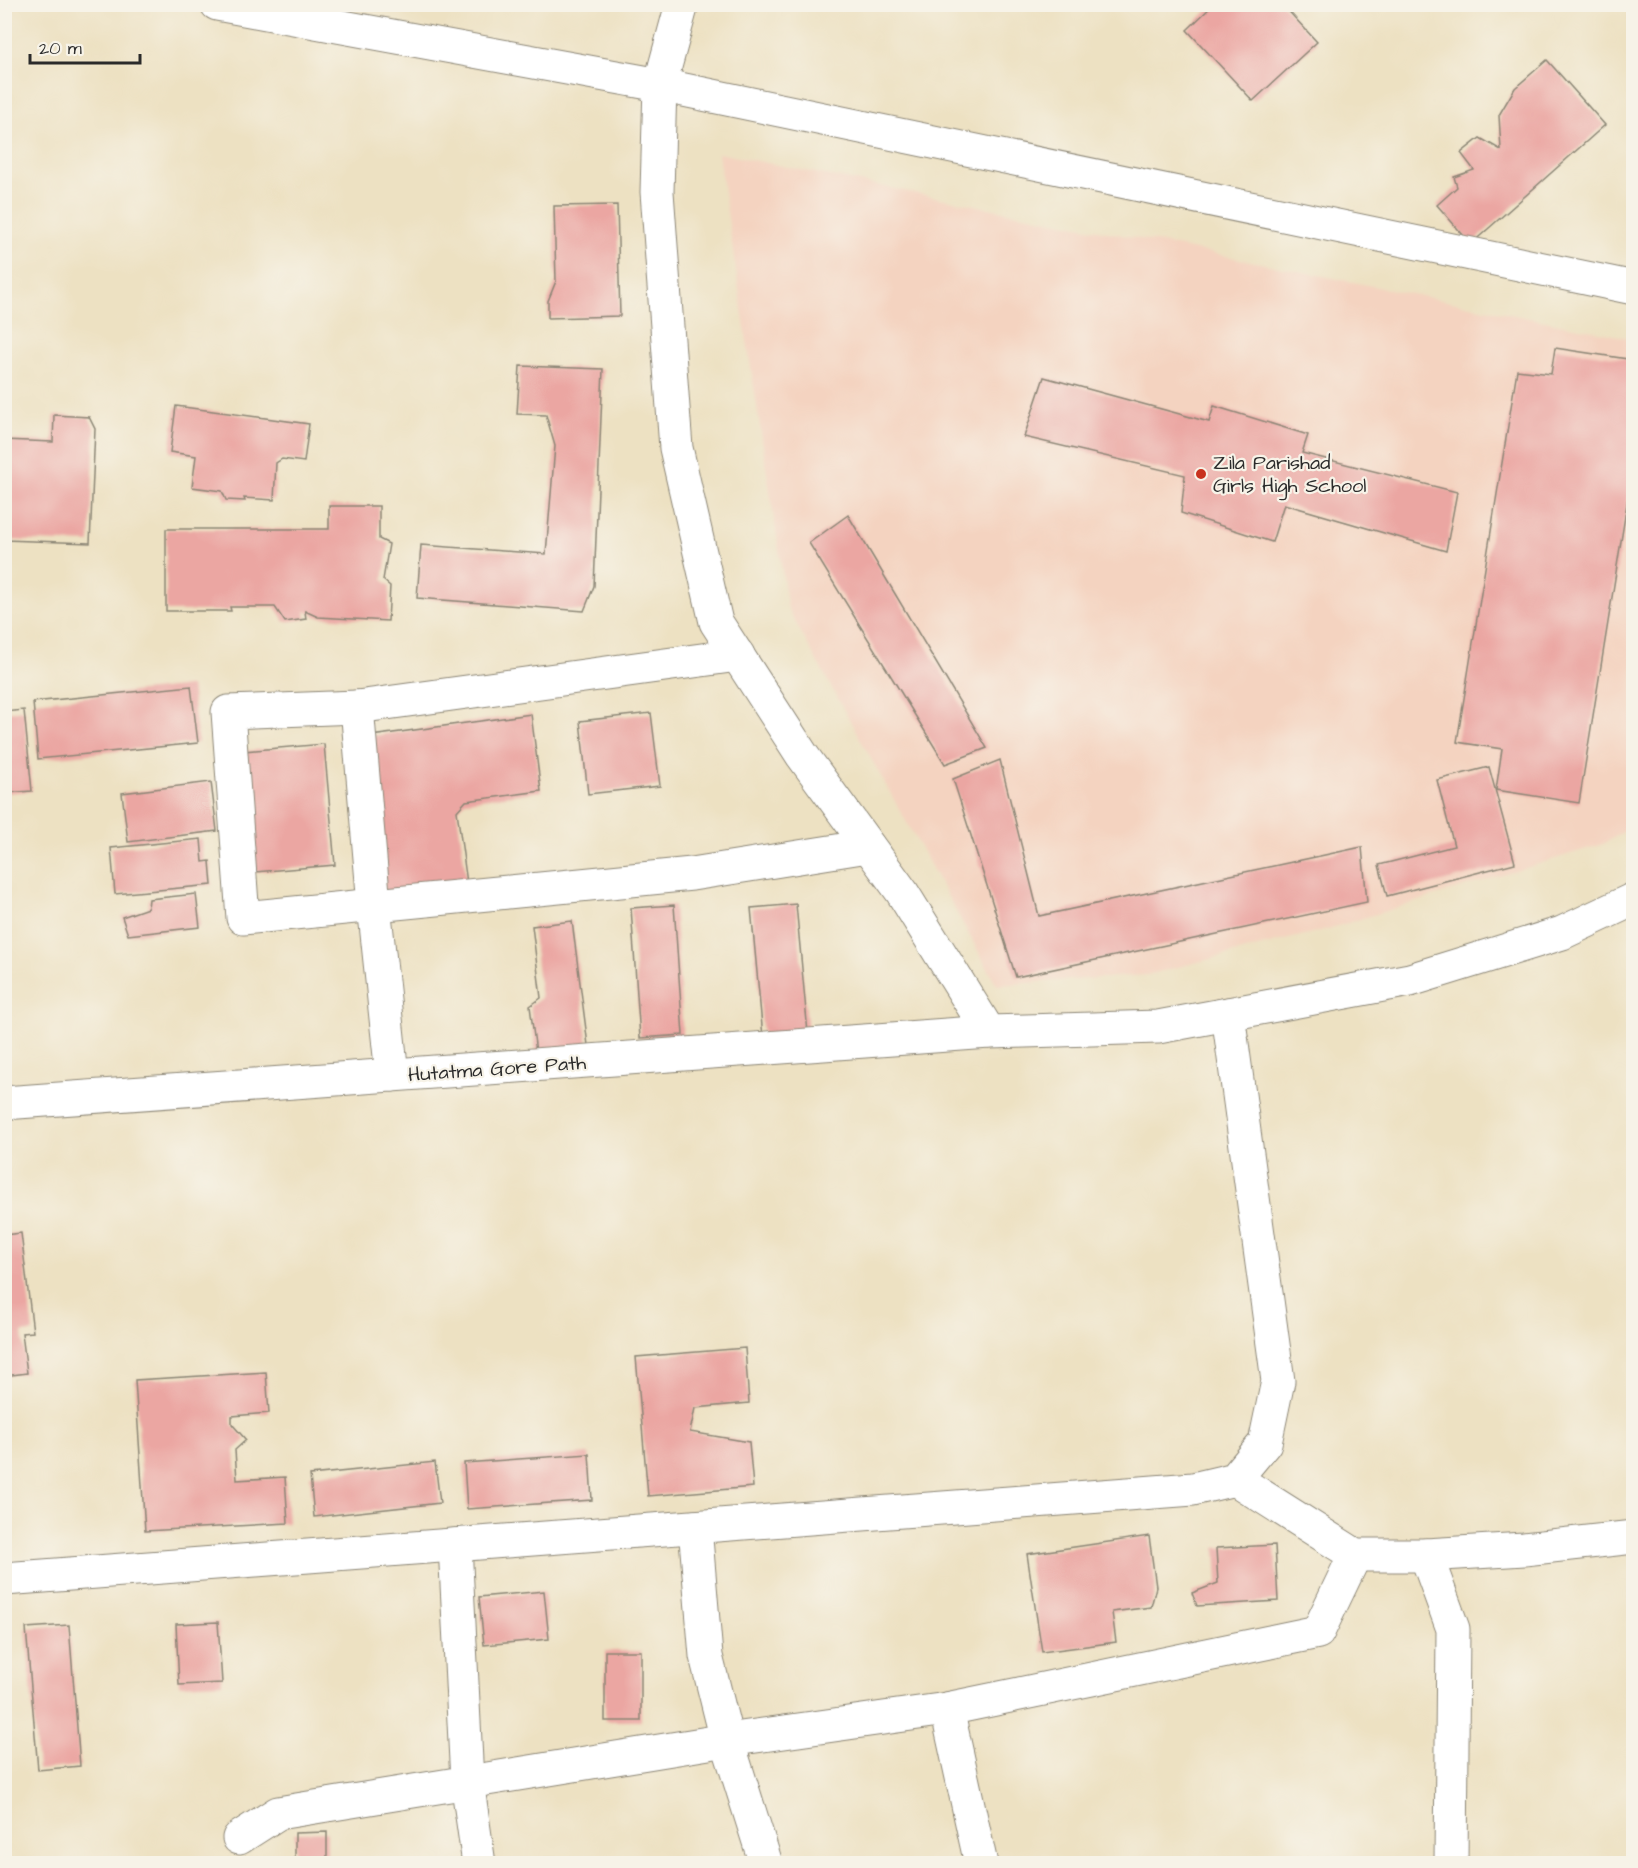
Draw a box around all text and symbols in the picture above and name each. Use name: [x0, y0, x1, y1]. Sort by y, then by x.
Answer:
scale bar: [30, 27, 140, 65]
text: 20 m: [39, 36, 82, 61]
place label: Zila Parishad Girls High School: [1213, 449, 1367, 501]
marker: Zila Parishad Girls High School: [1194, 467, 1208, 481]
street label: Hutatma Gore Path: [407, 1049, 587, 1089]

